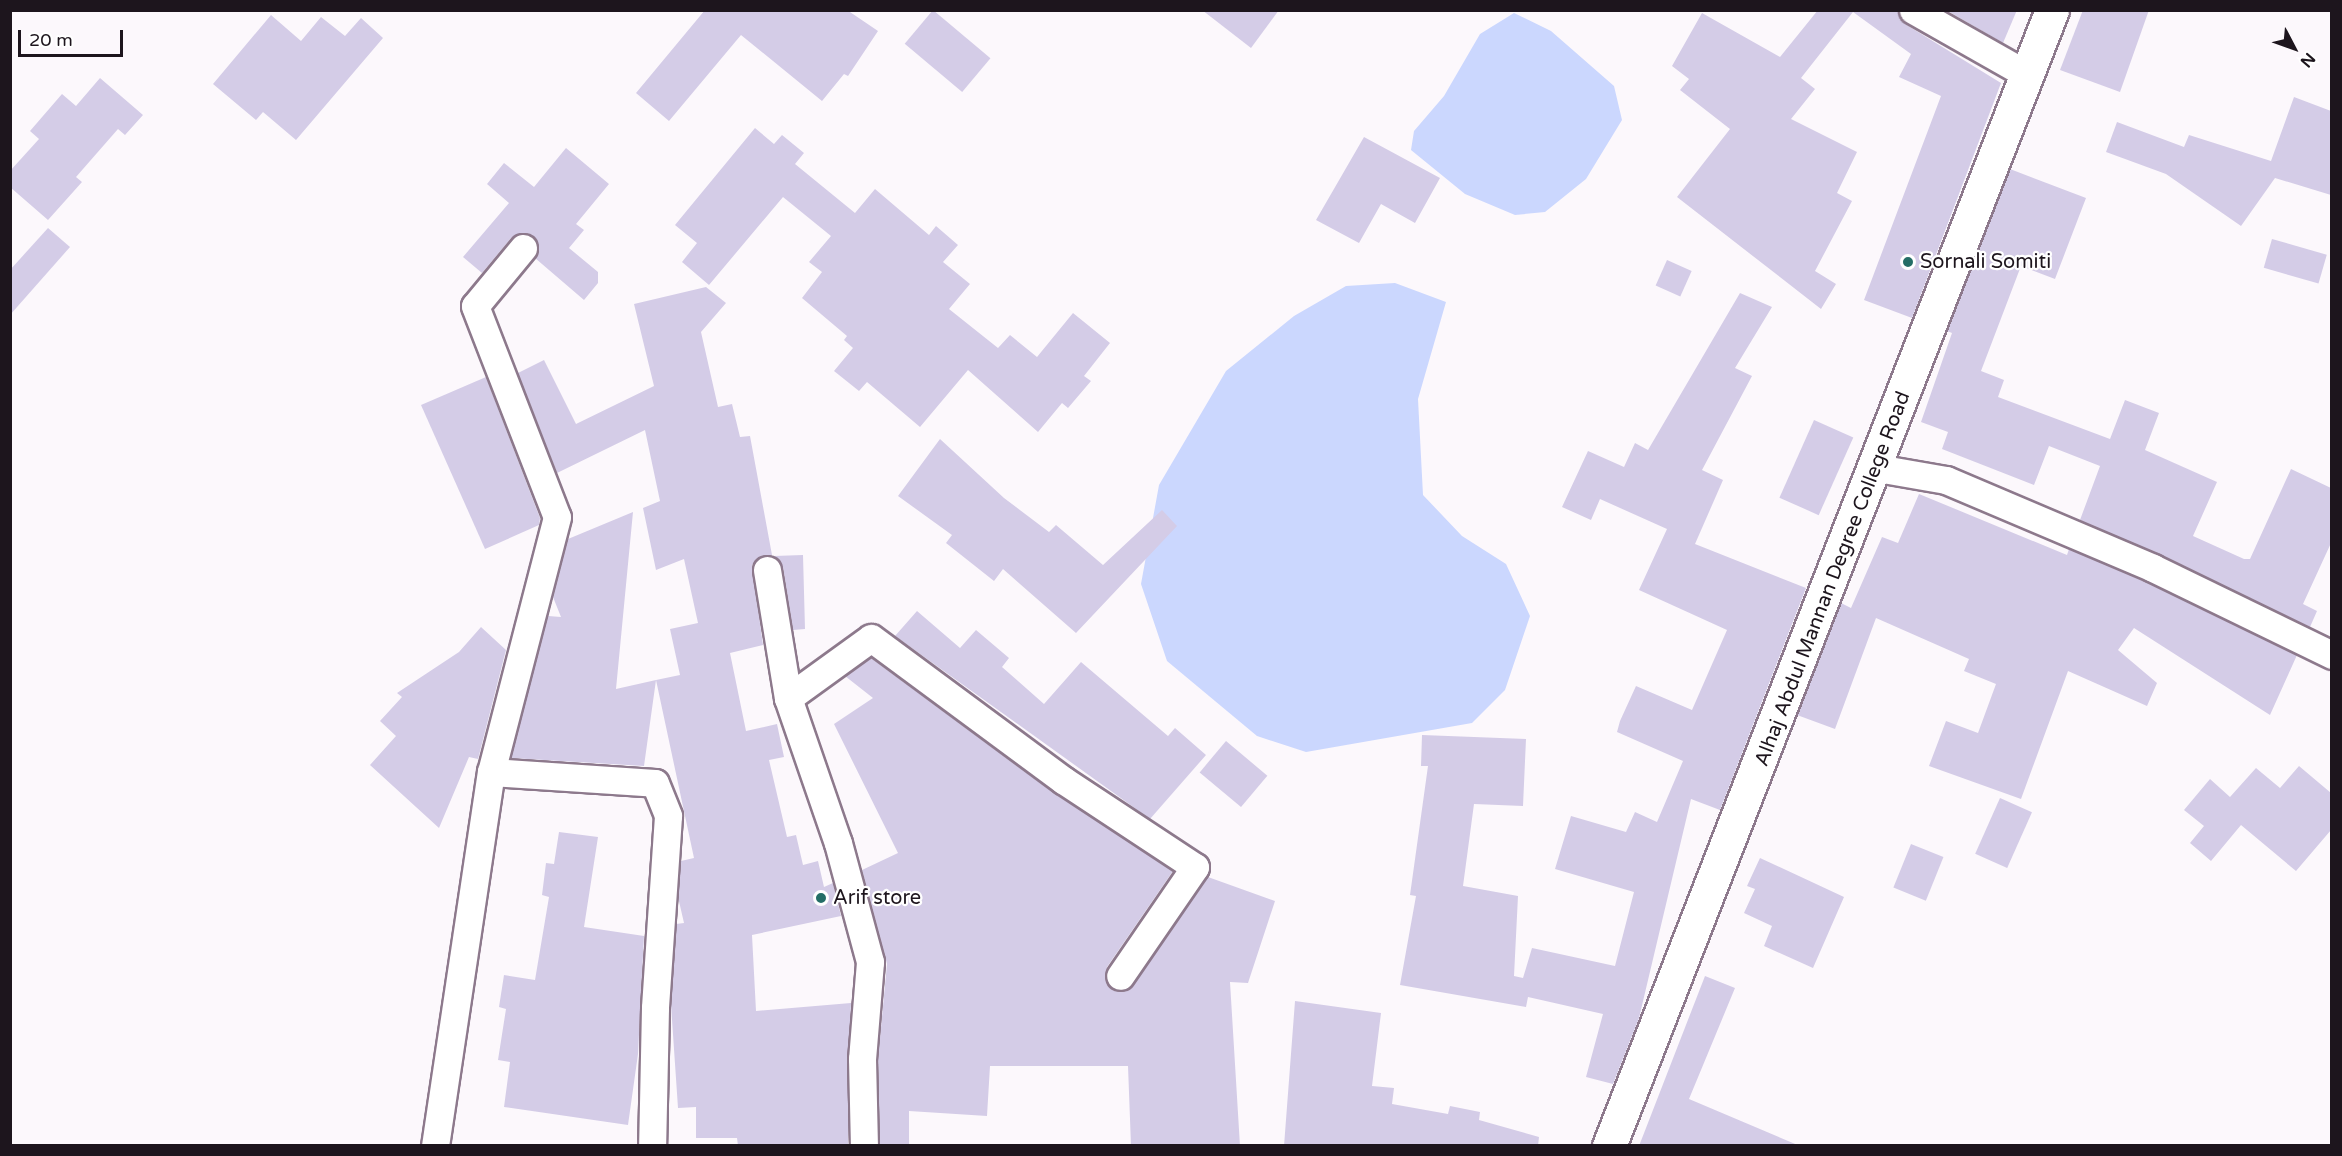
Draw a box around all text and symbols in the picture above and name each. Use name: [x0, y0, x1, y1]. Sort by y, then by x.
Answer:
scale bar: [21, 18, 126, 56]
north arrow: [2264, 18, 2324, 78]
text: 20 m: [29, 29, 73, 51]
text: N: [2296, 48, 2319, 71]
place label: Sornali Somiti: [1920, 250, 2051, 274]
marker: Sornali Somiti: [1901, 255, 1915, 269]
street label: Alhaj Abdul Mannan Degree College Road: [1750, 388, 1916, 770]
place label: Arif store: [833, 886, 921, 910]
marker: Arif store: [814, 891, 828, 905]

